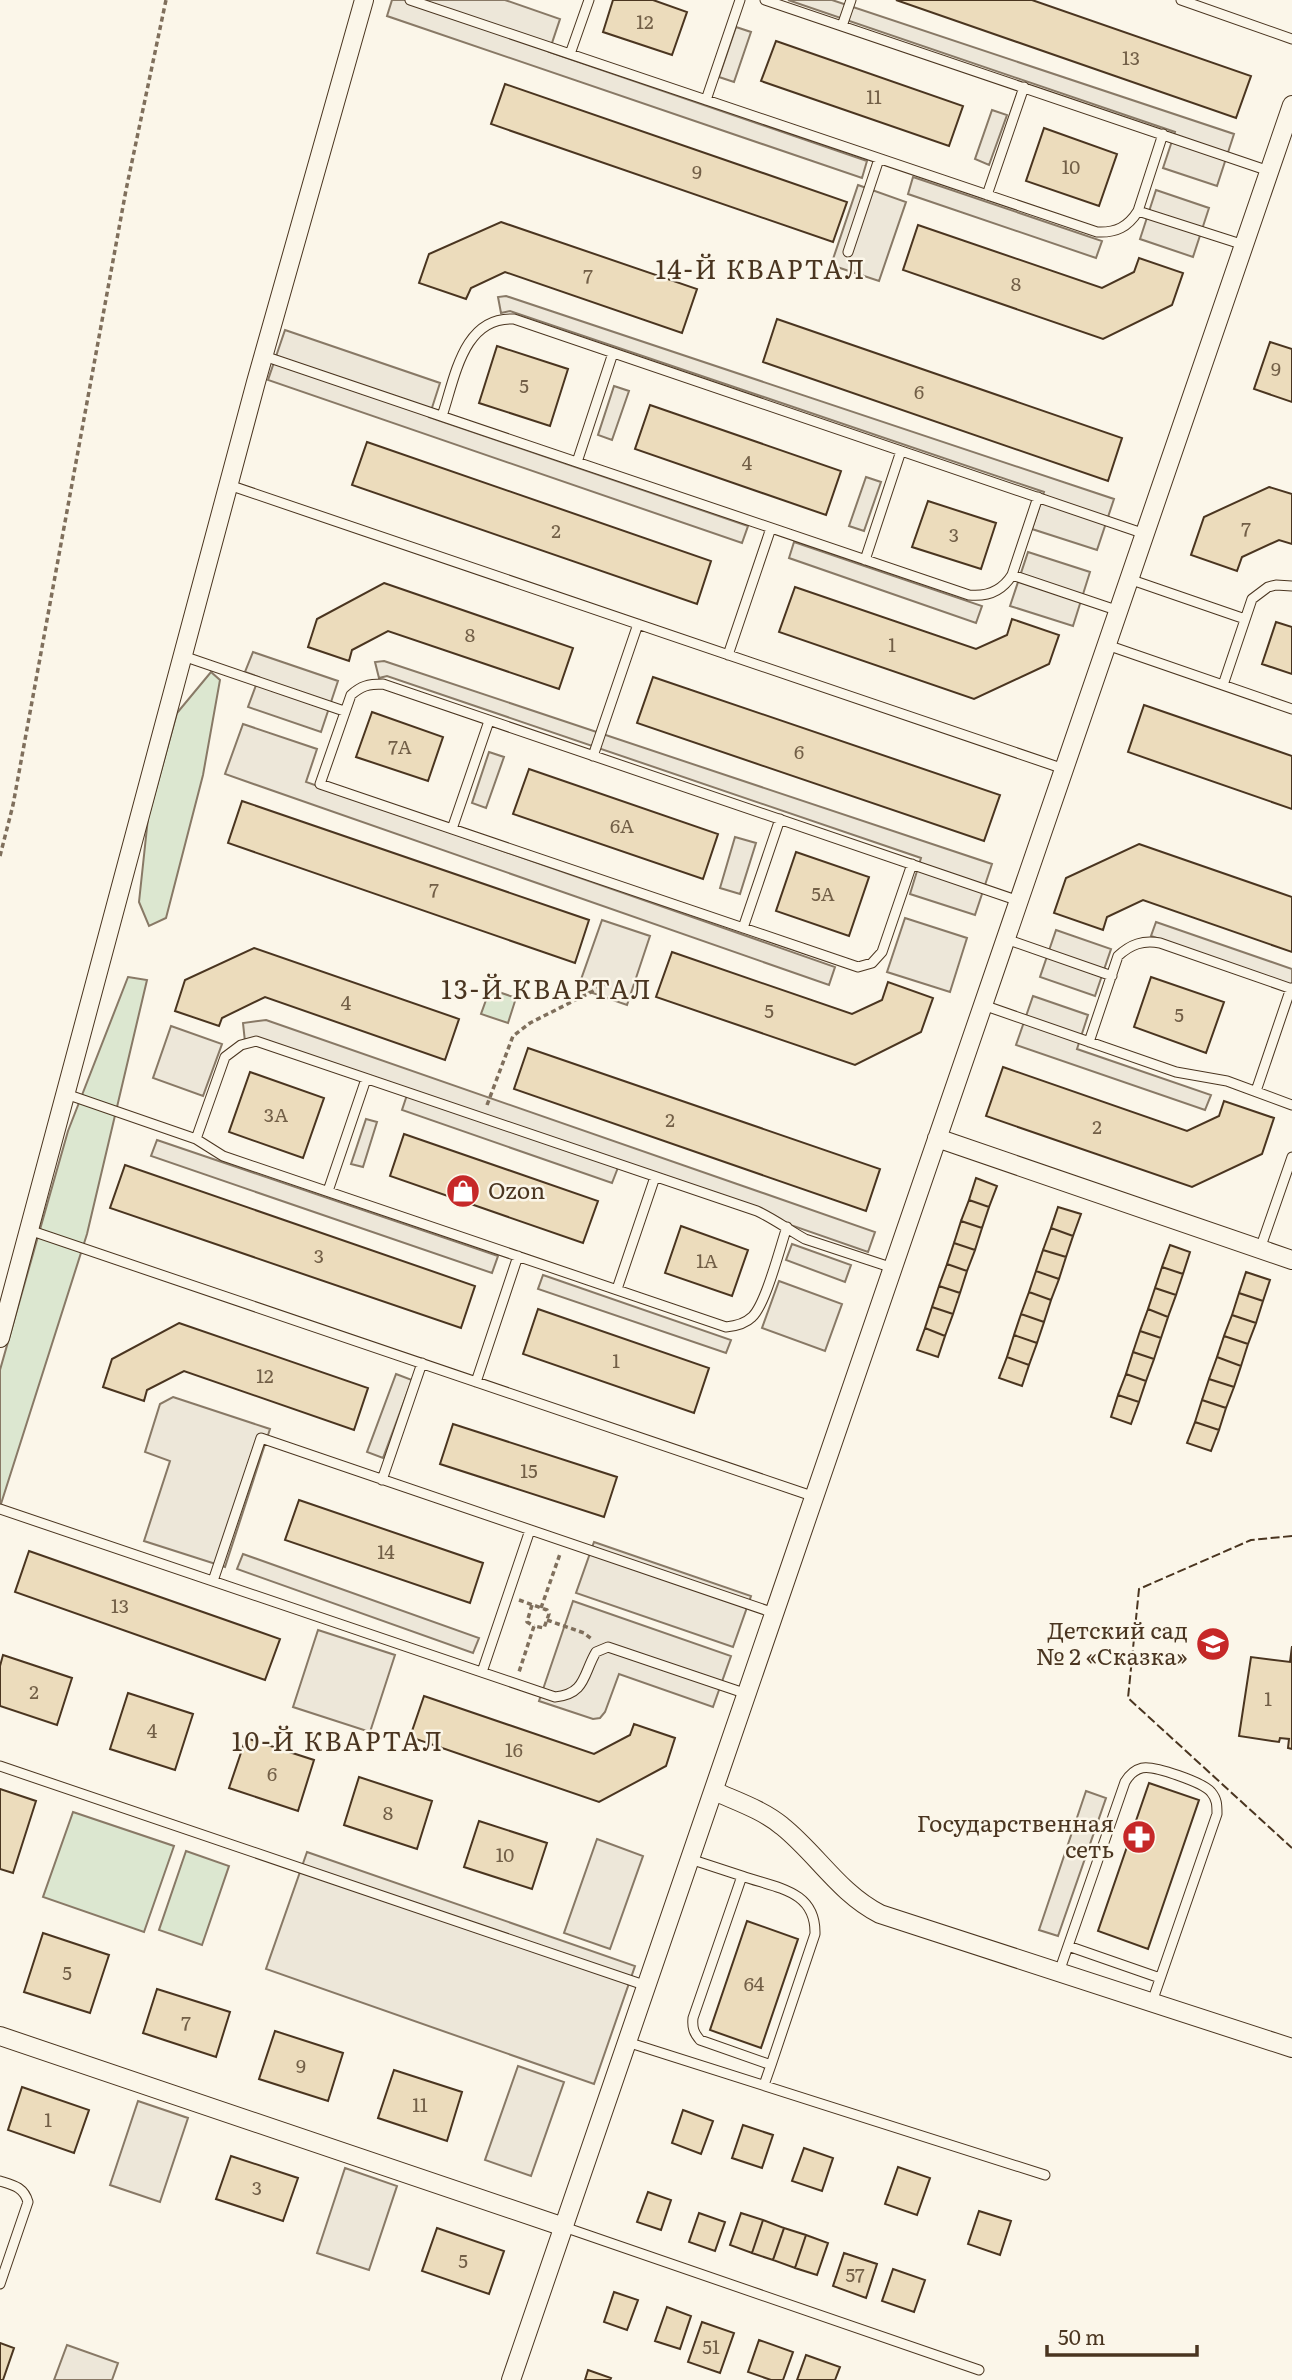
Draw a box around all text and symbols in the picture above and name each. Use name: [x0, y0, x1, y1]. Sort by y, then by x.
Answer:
house number: 12: [636, 7, 654, 35]
house number: 13: [1122, 43, 1140, 71]
house number: 11: [866, 82, 882, 110]
house number: 10: [1062, 152, 1080, 180]
house number: 9: [692, 157, 702, 185]
district label: 14-Й КВАРТАЛ: [656, 248, 866, 287]
house number: 7: [583, 261, 593, 289]
house number: 8: [1011, 269, 1021, 297]
house number: 9: [1271, 354, 1281, 382]
house number: 5: [519, 371, 529, 399]
house number: 6: [914, 377, 924, 405]
house number: 4: [742, 448, 753, 476]
house number: 7: [1241, 514, 1251, 542]
house number: 2: [551, 516, 561, 544]
house number: 3: [949, 520, 959, 548]
house number: 8: [465, 620, 475, 648]
house number: 1: [888, 630, 896, 658]
house number: 7А: [388, 732, 412, 760]
house number: 6: [794, 737, 804, 765]
house number: 6А: [610, 811, 634, 839]
house number: 7: [429, 875, 439, 903]
house number: 5А: [811, 879, 835, 907]
district label: 13-Й КВАРТАЛ: [441, 968, 653, 1007]
house number: 4: [341, 988, 352, 1016]
house number: 5: [764, 996, 774, 1024]
house number: 5: [1174, 1000, 1184, 1028]
house number: 3А: [264, 1100, 288, 1128]
house number: 2: [665, 1105, 675, 1133]
house number: 2: [1092, 1112, 1102, 1140]
shop icon: Ozon: [444, 1172, 482, 1210]
place label: Ozon: [488, 1172, 545, 1206]
house number: 3: [314, 1241, 324, 1269]
house number: 1А: [696, 1246, 718, 1274]
house number: 1: [612, 1346, 620, 1374]
house number: 12: [256, 1361, 274, 1389]
house number: 15: [520, 1456, 538, 1484]
house number: 14: [377, 1537, 395, 1565]
house number: 13: [111, 1591, 129, 1619]
place label: Детский сад № 2 «Сказка»: [1036, 1612, 1188, 1672]
school or university icon: Детский сад № 2 «Сказка»: [1194, 1625, 1232, 1663]
house number: 2: [29, 1677, 39, 1705]
house number: 1: [1264, 1684, 1272, 1712]
house number: 4: [147, 1716, 158, 1744]
district label: 10-Й КВАРТАЛ: [232, 1720, 444, 1759]
house number: 16: [505, 1735, 523, 1763]
house number: 6: [267, 1759, 277, 1787]
house number: 8: [383, 1798, 393, 1826]
place label: Государственная сеть: [917, 1805, 1114, 1865]
pharmacy icon: Государственная сеть: [1120, 1818, 1158, 1856]
house number: 10: [496, 1840, 514, 1868]
house number: 5: [62, 1958, 72, 1986]
house number: 64: [744, 1969, 765, 1997]
house number: 7: [181, 2008, 191, 2036]
house number: 9: [296, 2051, 306, 2079]
house number: 11: [412, 2090, 428, 2118]
house number: 1: [44, 2105, 52, 2133]
house number: 3: [252, 2173, 262, 2201]
house number: 5: [458, 2246, 468, 2274]
house number: 57: [845, 2260, 865, 2288]
scale bar: [1047, 2314, 1198, 2358]
text: 50 m: [1058, 2320, 1105, 2351]
house number: 51: [702, 2332, 720, 2360]

